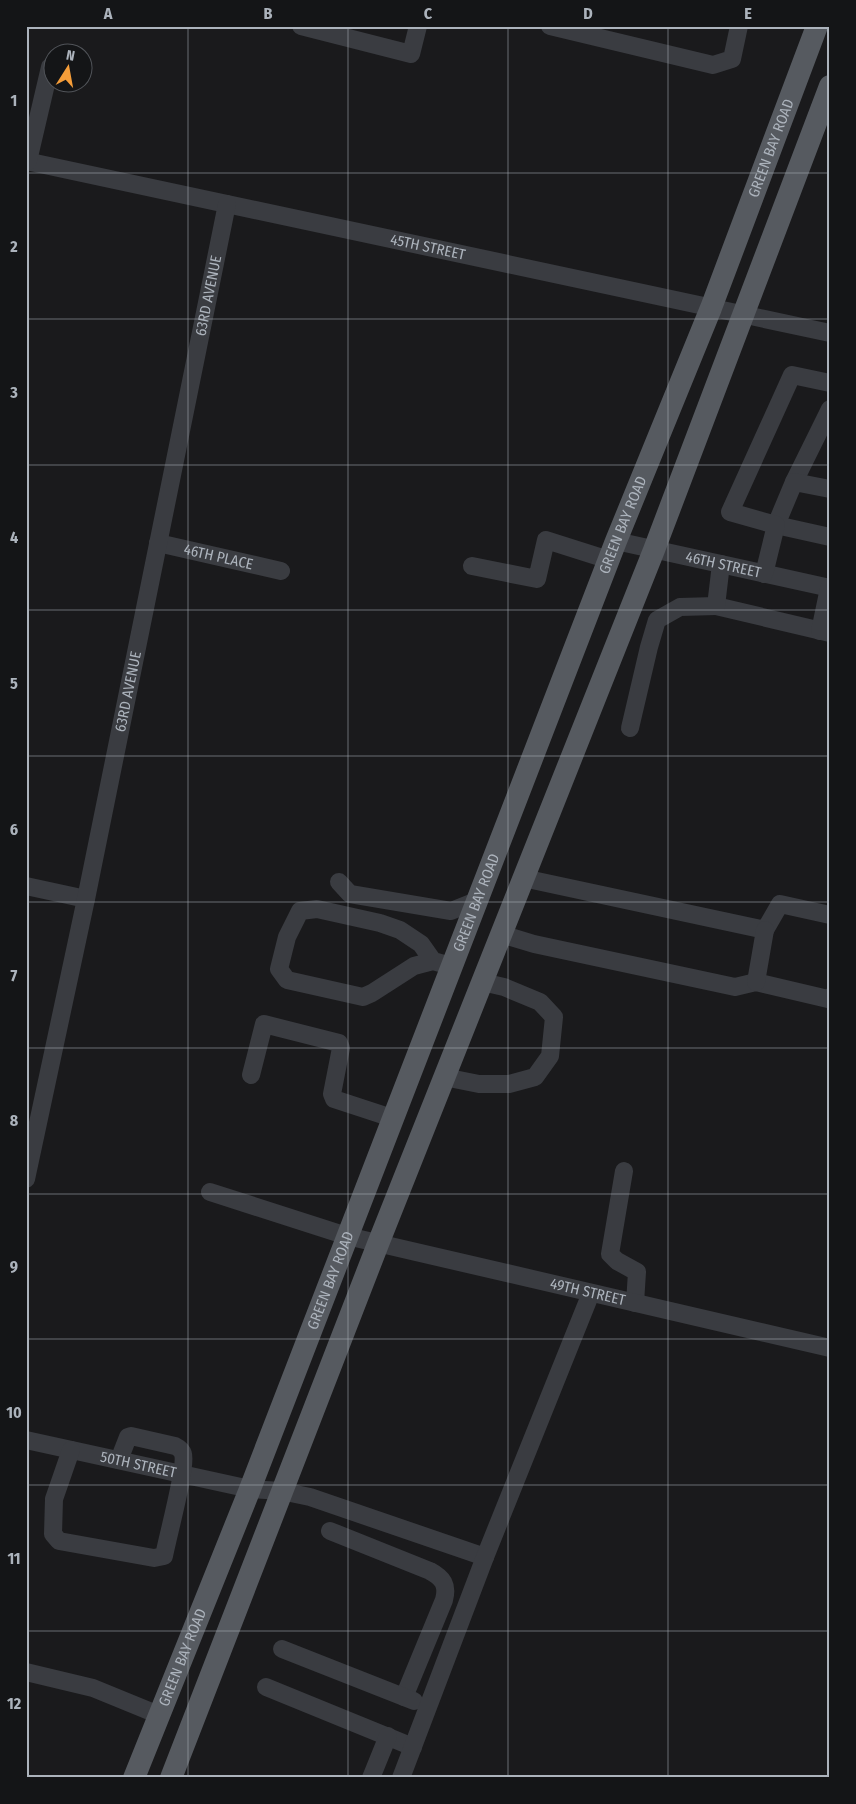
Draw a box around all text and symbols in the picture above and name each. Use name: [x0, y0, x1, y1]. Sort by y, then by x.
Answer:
text: A: [103, 4, 113, 23]
text: B: [264, 4, 273, 23]
text: C: [424, 4, 433, 23]
text: D: [583, 4, 593, 23]
text: E: [744, 4, 752, 23]
north arrow: [42, 42, 92, 92]
text: N: [65, 47, 76, 65]
text: 1: [11, 91, 17, 110]
street label: GREEN BAY ROAD: [744, 96, 798, 200]
street label: 45TH STREET: [389, 230, 467, 264]
text: 2: [9, 237, 18, 256]
street label: 63RD AVENUE: [191, 254, 225, 338]
text: 3: [9, 383, 18, 402]
street label: GREEN BAY ROAD: [595, 473, 650, 576]
text: 4: [10, 528, 18, 547]
street label: 46TH PLACE: [182, 540, 255, 573]
street label: 46TH STREET: [684, 548, 763, 582]
street label: 63RD AVENUE: [111, 650, 145, 733]
text: 5: [10, 674, 18, 693]
text: 6: [10, 820, 18, 839]
street label: GREEN BAY ROAD: [449, 851, 503, 954]
text: 7: [11, 966, 18, 985]
text: 8: [10, 1111, 19, 1130]
street label: GREEN BAY ROAD: [303, 1229, 358, 1332]
text: 9: [10, 1257, 18, 1276]
street label: 49TH STREET: [548, 1274, 627, 1309]
text: 10: [6, 1403, 22, 1422]
street label: 50TH STREET: [99, 1448, 178, 1482]
text: 11: [7, 1549, 21, 1568]
street label: GREEN BAY ROAD: [155, 1606, 210, 1709]
text: 12: [7, 1694, 22, 1713]

